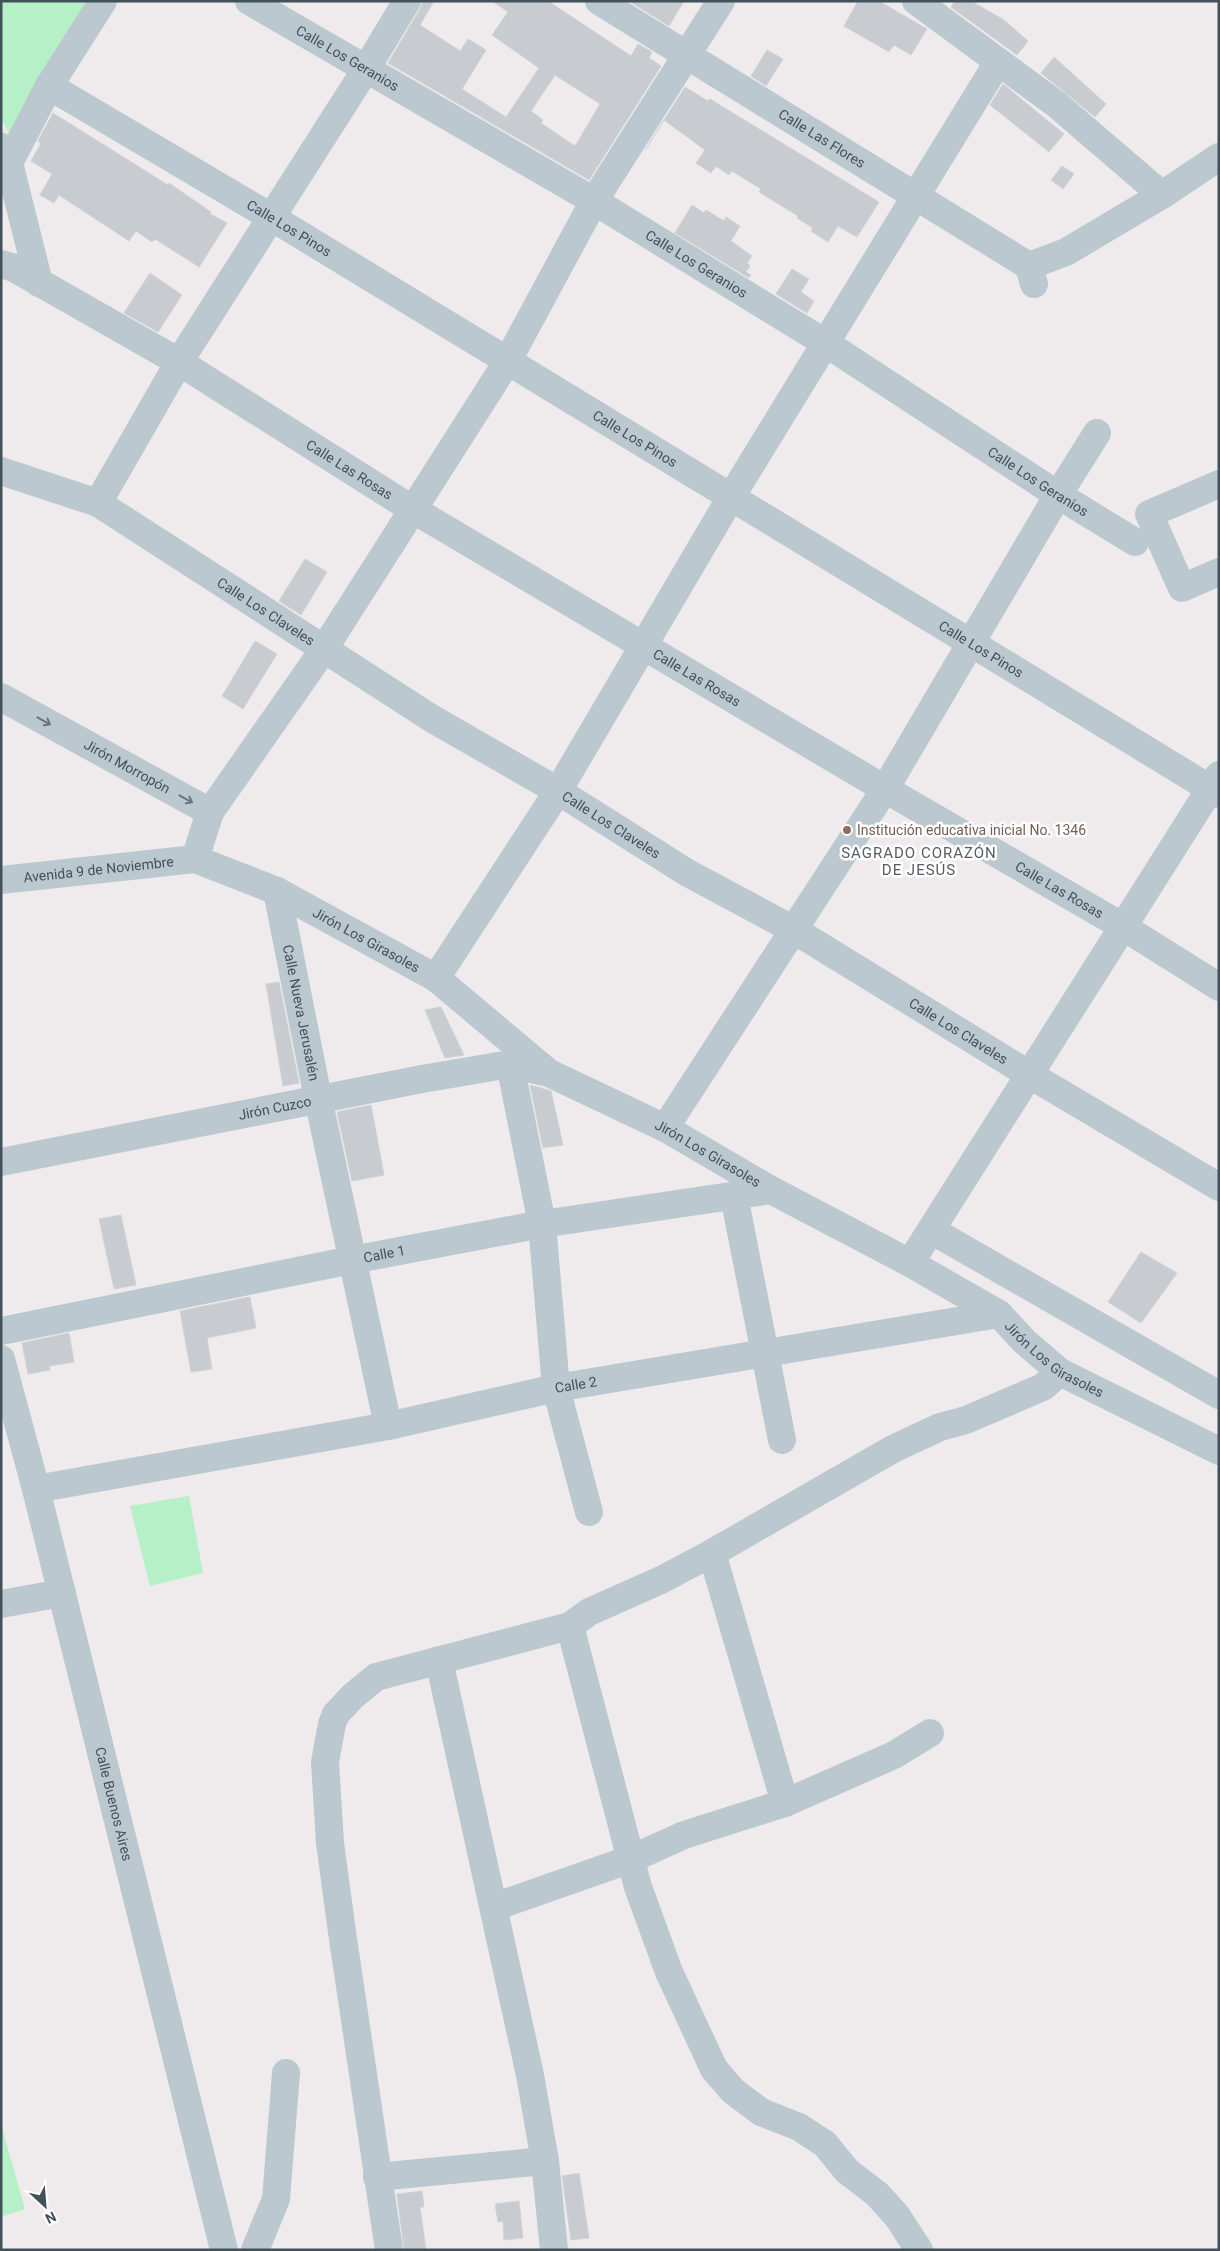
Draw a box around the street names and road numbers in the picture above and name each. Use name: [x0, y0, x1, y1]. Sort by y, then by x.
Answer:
street label: Calle Los Geranios: [293, 22, 402, 94]
street label: Calle Las Flores: [776, 106, 868, 171]
street label: Calle Los Pinos: [244, 197, 334, 260]
street label: Calle Los Geranios: [643, 227, 750, 301]
street label: Calle Los Pinos: [590, 407, 680, 470]
street label: Calle Las Rosas: [303, 436, 396, 503]
street label: Calle Los Geranios: [985, 443, 1091, 520]
street label: Calle Los Claveles: [214, 574, 318, 649]
street label: Calle Los Pinos: [936, 617, 1026, 681]
street label: Calle Las Rosas: [650, 645, 744, 710]
street label: Jirón Morropón: [81, 736, 173, 797]
street label: Calle Los Claveles: [559, 788, 663, 862]
street label: Avenida 9 de Noviembre: [23, 853, 174, 886]
street label: Calle Las Rosas: [1012, 858, 1106, 921]
street label: Jirón Los Girasoles: [310, 904, 423, 976]
street label: Calle Nueva Jerusalén: [280, 943, 322, 1082]
street label: Calle Los Claveles: [906, 995, 1011, 1067]
street label: Jirón Cuzco: [237, 1093, 313, 1123]
street label: Jirón Los Girasoles: [652, 1116, 763, 1190]
street label: Calle 1: [362, 1242, 407, 1266]
street label: Jirón Los Girasoles: [1002, 1318, 1106, 1400]
street label: Calle 2: [554, 1373, 598, 1396]
street label: Calle Buenos Aires: [92, 1745, 136, 1862]

